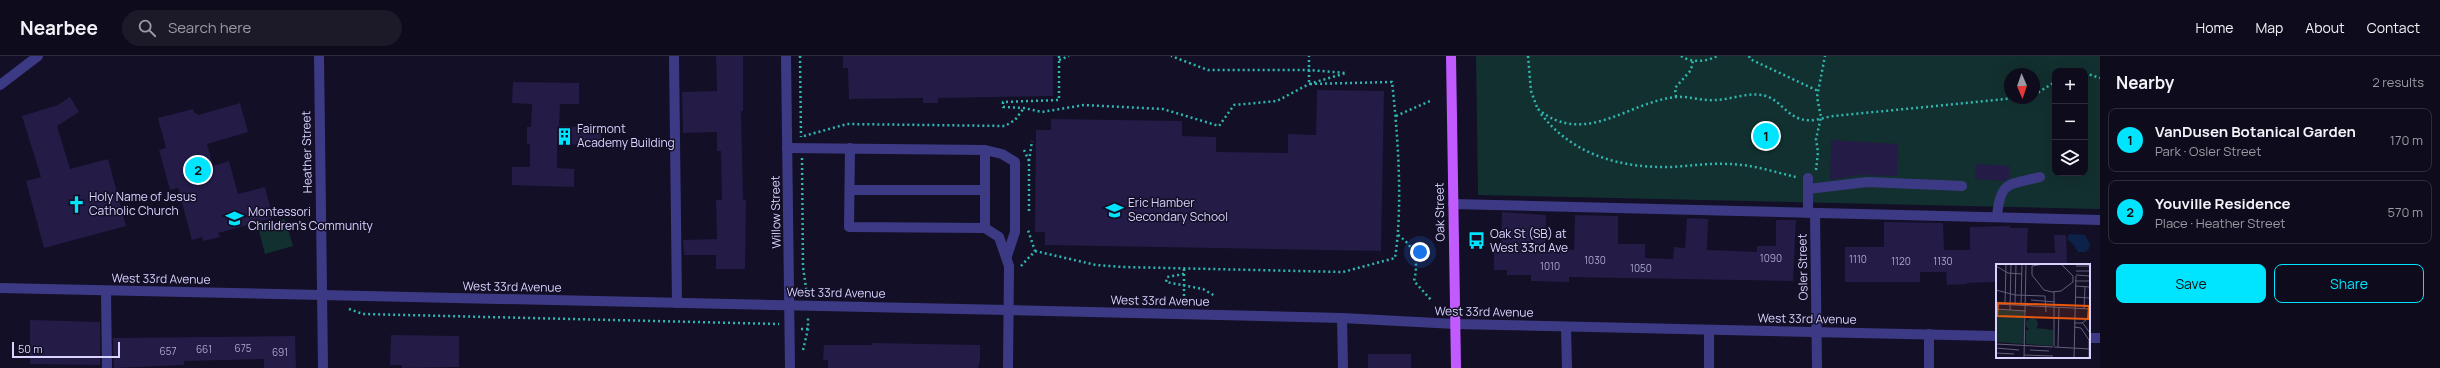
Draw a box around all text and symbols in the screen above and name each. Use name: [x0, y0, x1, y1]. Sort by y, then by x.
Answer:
search box: [122, 10, 402, 46]
text: Nearbee: [20, 15, 98, 41]
icon: search: [136, 17, 158, 39]
text: Search here: [168, 17, 251, 38]
text: Home: [2196, 18, 2233, 37]
text: Map: [2255, 18, 2283, 37]
text: About: [2305, 18, 2345, 37]
text: Contact: [2367, 18, 2420, 37]
north arrow: [2004, 68, 2040, 104]
map controls: [2052, 68, 2088, 176]
button: +: [2052, 68, 2088, 104]
text: Nearby: [2116, 71, 2174, 94]
text: 2 results: [2372, 73, 2424, 91]
button: −: [2052, 104, 2088, 140]
street label: Heather Street: [297, 110, 316, 194]
place label: Fairmont Academy Building: [577, 120, 675, 151]
pin: 1: [1753, 121, 1779, 151]
text: VanDusen Botanical Garden: [2155, 121, 2356, 142]
building icon: Fairmont Academy Building: [554, 126, 574, 146]
text: 1: [2127, 131, 2133, 149]
text: 170 m: [2390, 131, 2423, 149]
button: layers: [2052, 140, 2088, 176]
text: Park · Osler Street: [2155, 142, 2261, 160]
pin: 2: [185, 155, 211, 185]
street label: Willow Street: [766, 175, 785, 249]
street label: Oak Street: [1430, 182, 1449, 242]
place label: Holy Name of Jesus Catholic Church: [89, 188, 196, 219]
text: Youville Residence: [2155, 193, 2291, 214]
church icon: Holy Name of Jesus Catholic Church: [66, 194, 86, 214]
place label: Eric Hamber Secondary School: [1128, 194, 1228, 225]
school or university icon: Eric Hamber Secondary School: [1105, 200, 1125, 220]
place label: Montessori Chrildren's Community: [248, 203, 374, 234]
text: 2: [2126, 203, 2134, 221]
text: 570 m: [2387, 203, 2423, 221]
school or university icon: Montessori Chrildren's Community: [225, 209, 245, 229]
text: Place · Heather Street: [2155, 214, 2285, 232]
place label: Oak St (SB) at West 33rd Ave: [1490, 225, 1568, 256]
bus stop icon: Oak St (SB) at West 33rd Ave: [1467, 231, 1487, 251]
street label: Osler Street: [1793, 233, 1812, 301]
your location: [1410, 242, 1430, 262]
house number: 1090: [1760, 251, 1782, 265]
house number: 1110: [1849, 252, 1867, 266]
house number: 1030: [1584, 253, 1606, 267]
house number: 1120: [1891, 254, 1911, 268]
house number: 1130: [1933, 254, 1953, 268]
house number: 1010: [1540, 259, 1560, 273]
house number: 1050: [1630, 261, 1652, 275]
inset map: [1996, 264, 2090, 358]
button: Save: [2116, 264, 2266, 303]
button: Share: [2274, 264, 2424, 303]
street label: West 33rd Avenue: [111, 269, 211, 288]
street label: West 33rd Avenue: [462, 277, 562, 296]
street label: West 33rd Avenue: [786, 283, 886, 302]
street label: West 33rd Avenue: [1110, 291, 1210, 310]
street label: West 33rd Avenue: [1434, 302, 1534, 321]
street label: West 33rd Avenue: [1757, 309, 1857, 328]
scale bar: [12, 340, 120, 359]
text: 50 m: [18, 341, 43, 356]
house number: 675: [234, 341, 252, 355]
house number: 661: [196, 342, 212, 356]
house number: 657: [159, 344, 177, 358]
house number: 691: [272, 345, 288, 359]

